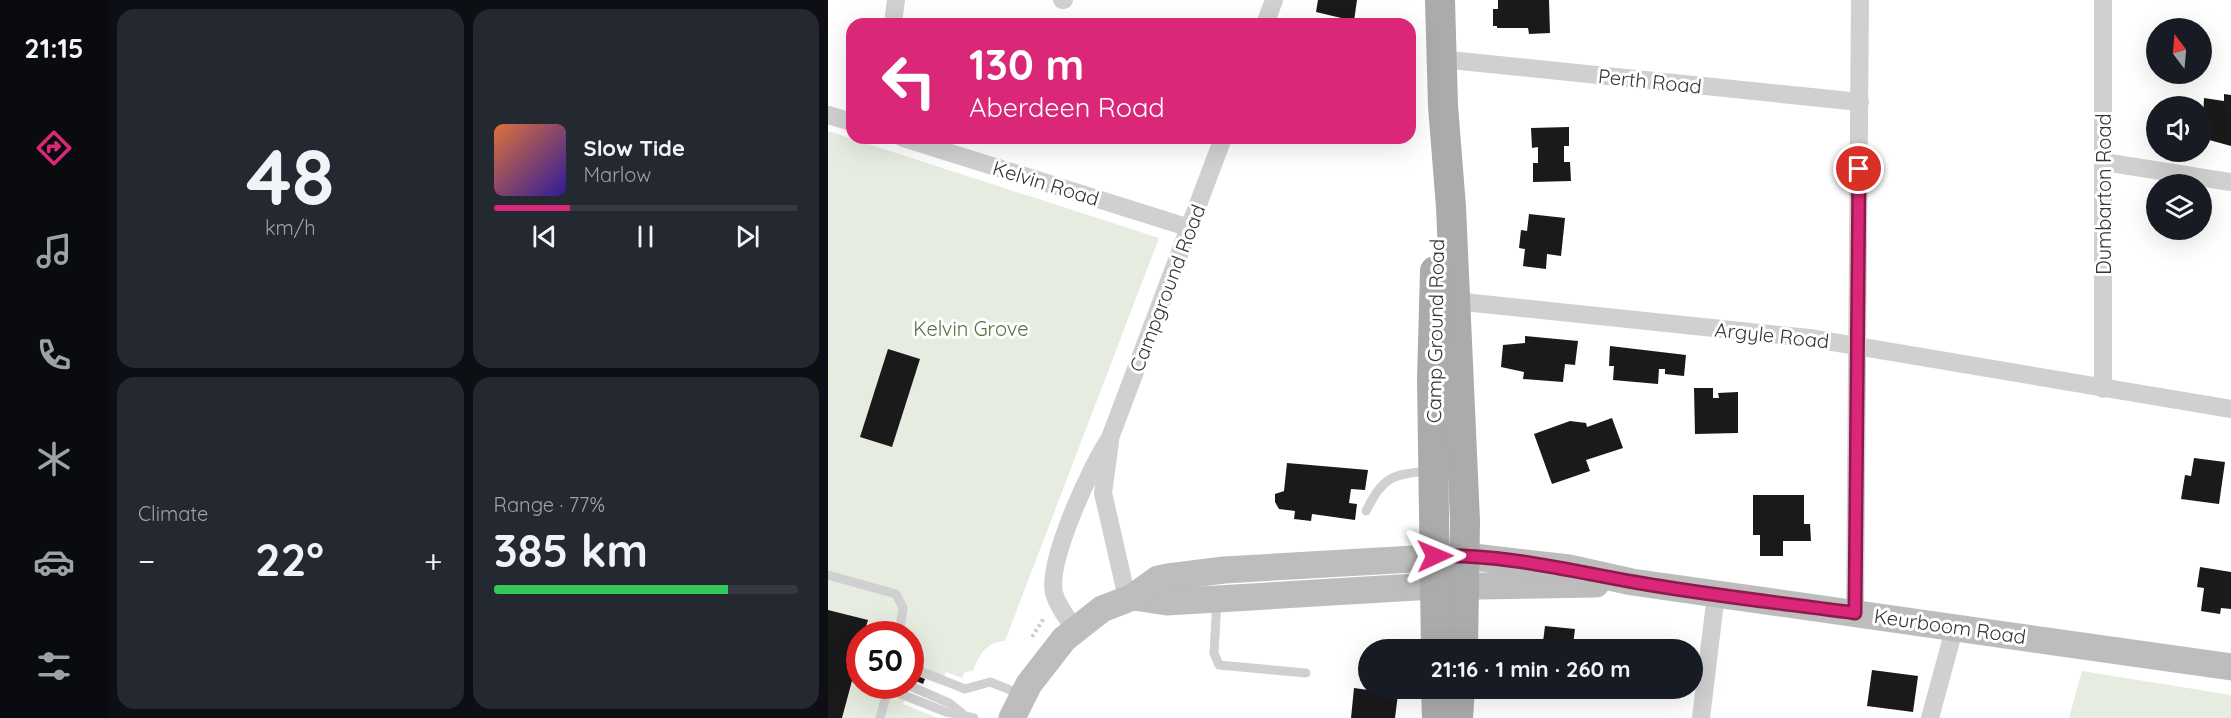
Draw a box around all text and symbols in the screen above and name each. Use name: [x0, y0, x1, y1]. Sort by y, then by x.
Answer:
north arrow: [2146, 18, 2212, 84]
map controls: [2146, 18, 2212, 240]
text: 21:15: [24, 31, 84, 65]
text: 130 m: [969, 38, 1084, 91]
icon: left: [870, 42, 948, 120]
street label: Perth Road: [1597, 63, 1703, 99]
text: Aberdeen Road: [969, 90, 1165, 124]
button: sound: [2146, 96, 2212, 162]
street label: Dumbarton Road: [2091, 113, 2116, 275]
icon: directions: [33, 127, 75, 169]
text: 48: [246, 127, 335, 225]
text: Slow Tide: [584, 134, 685, 162]
pin: [1833, 143, 1884, 194]
icon: arrive: [1842, 152, 1875, 185]
street label: Kelvin Road: [990, 155, 1102, 211]
text: Marlow: [584, 162, 651, 187]
button: layers: [2146, 174, 2212, 240]
street label: Campground Road: [1124, 201, 1210, 375]
text: km/h: [265, 215, 316, 240]
icon: previous: [528, 220, 561, 253]
icon: pause: [629, 220, 662, 253]
icon: next: [731, 220, 764, 253]
icon: music: [33, 230, 75, 272]
street label: Camp Ground Road: [1421, 239, 1449, 423]
park label: Kelvin Grove: [913, 316, 1029, 341]
street label: Argyle Road: [1714, 317, 1830, 353]
icon: phone: [33, 334, 75, 376]
icon: climate: [33, 438, 75, 480]
text: Range · 77%: [494, 492, 605, 517]
text: Climate: [138, 501, 208, 526]
text: 385 km: [494, 522, 648, 578]
position arrow: [1403, 524, 1467, 588]
text: 22°: [255, 531, 324, 587]
text: −: [138, 540, 155, 581]
text: +: [424, 540, 443, 581]
icon: car: [33, 541, 75, 583]
street label: Keurboom Road: [1872, 603, 2028, 649]
speed limit sign: 50: [846, 621, 924, 699]
icon: filters: [33, 645, 75, 687]
text: 21:16 · 1 min · 260 m: [1430, 655, 1631, 683]

